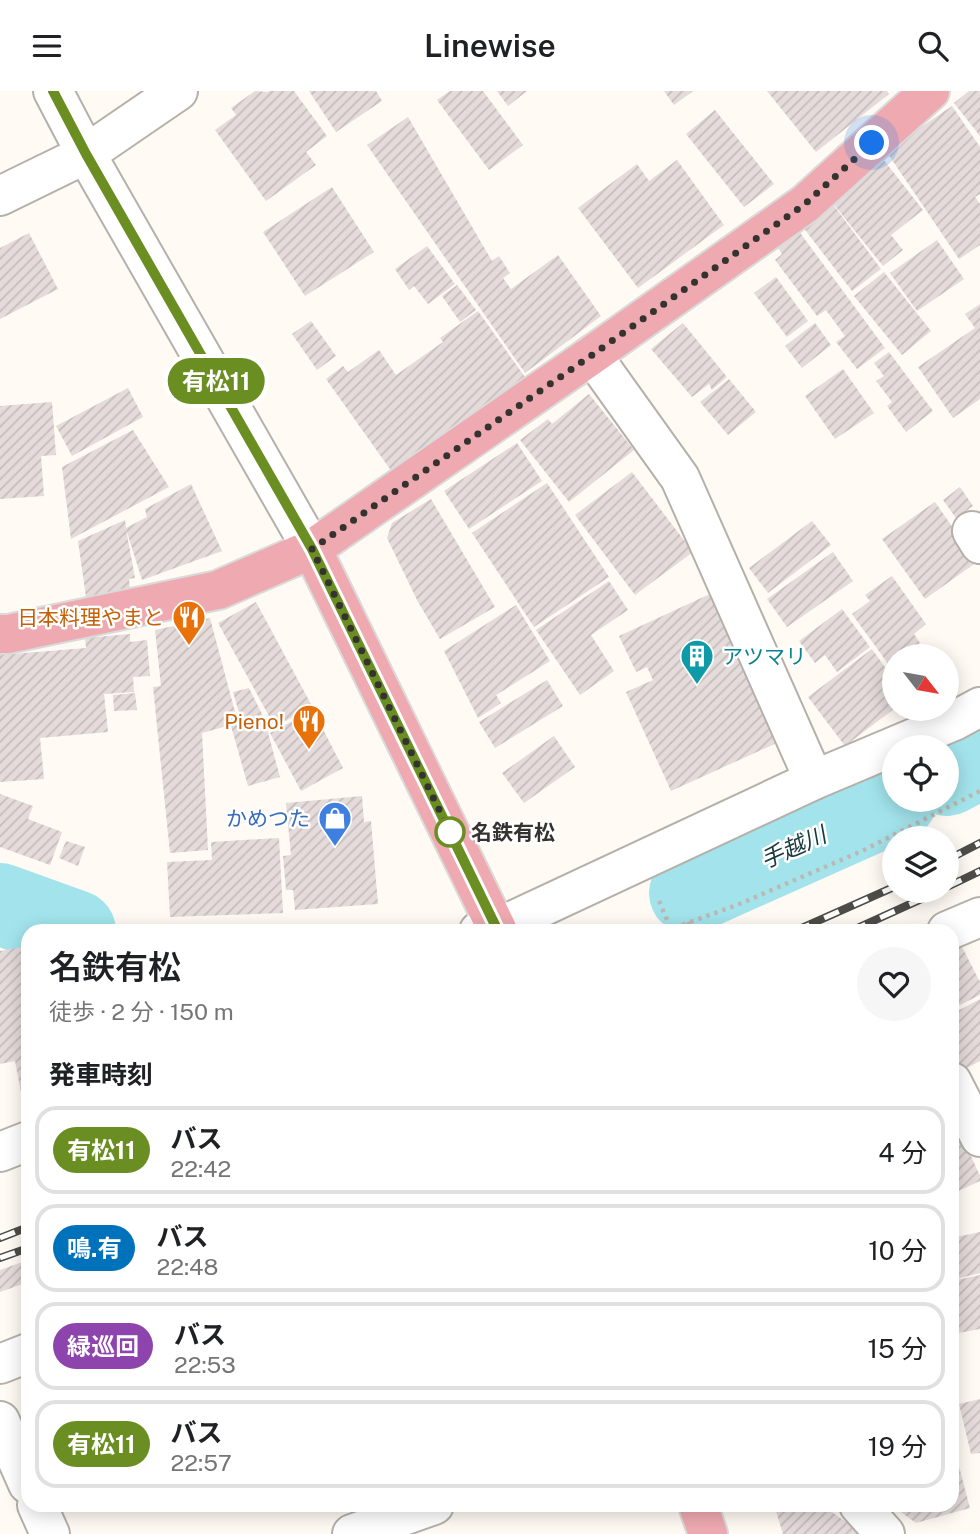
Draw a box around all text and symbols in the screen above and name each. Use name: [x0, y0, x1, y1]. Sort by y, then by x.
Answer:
icon: menu: [28, 27, 66, 65]
text: Linewise: [424, 27, 556, 64]
icon: search: [914, 27, 952, 65]
your location: [854, 125, 889, 160]
line badge: 有松11: [167, 358, 265, 404]
text: 有松11: [182, 367, 250, 395]
restaurant icon: 日本料理やまと: [170, 598, 208, 647]
place label: 日本料理やまと: [17, 605, 164, 630]
building icon: アツマリ: [678, 637, 716, 686]
place label: アツマリ: [722, 644, 806, 669]
north arrow: [882, 644, 959, 721]
map controls: [882, 644, 959, 903]
restaurant icon: Pieno!: [290, 702, 328, 751]
place label: Pieno!: [224, 709, 284, 734]
button: locate: [882, 735, 959, 812]
shop icon: かめつた: [316, 799, 354, 848]
place label: かめつた: [226, 806, 310, 831]
marker: 名鉄有松: [435, 817, 465, 847]
water label: 手越川: [756, 819, 833, 873]
place label: 名鉄有松: [471, 820, 555, 845]
button: layers: [882, 826, 959, 903]
button: heart: [857, 947, 931, 1021]
text: 名鉄有松: [49, 948, 181, 986]
text: 徒歩 · 2 分 · 150 m: [49, 998, 234, 1025]
text: 発車時刻: [49, 1059, 153, 1090]
text: バス: [171, 1123, 223, 1154]
text: 有松11: [67, 1136, 136, 1164]
text: 4 分: [878, 1137, 927, 1168]
text: 22:42: [171, 1155, 231, 1182]
text: バス: [156, 1221, 208, 1252]
text: 鳴.有: [67, 1234, 121, 1262]
text: 10 分: [868, 1235, 927, 1266]
text: 22:48: [156, 1253, 218, 1280]
text: バス: [174, 1319, 226, 1350]
text: 緑巡回: [67, 1332, 139, 1360]
text: 15 分: [867, 1333, 927, 1364]
text: 22:53: [174, 1351, 236, 1378]
text: バス: [171, 1417, 223, 1448]
text: 有松11: [67, 1430, 136, 1458]
text: 19 分: [868, 1431, 927, 1462]
text: 22:57: [171, 1449, 232, 1476]

